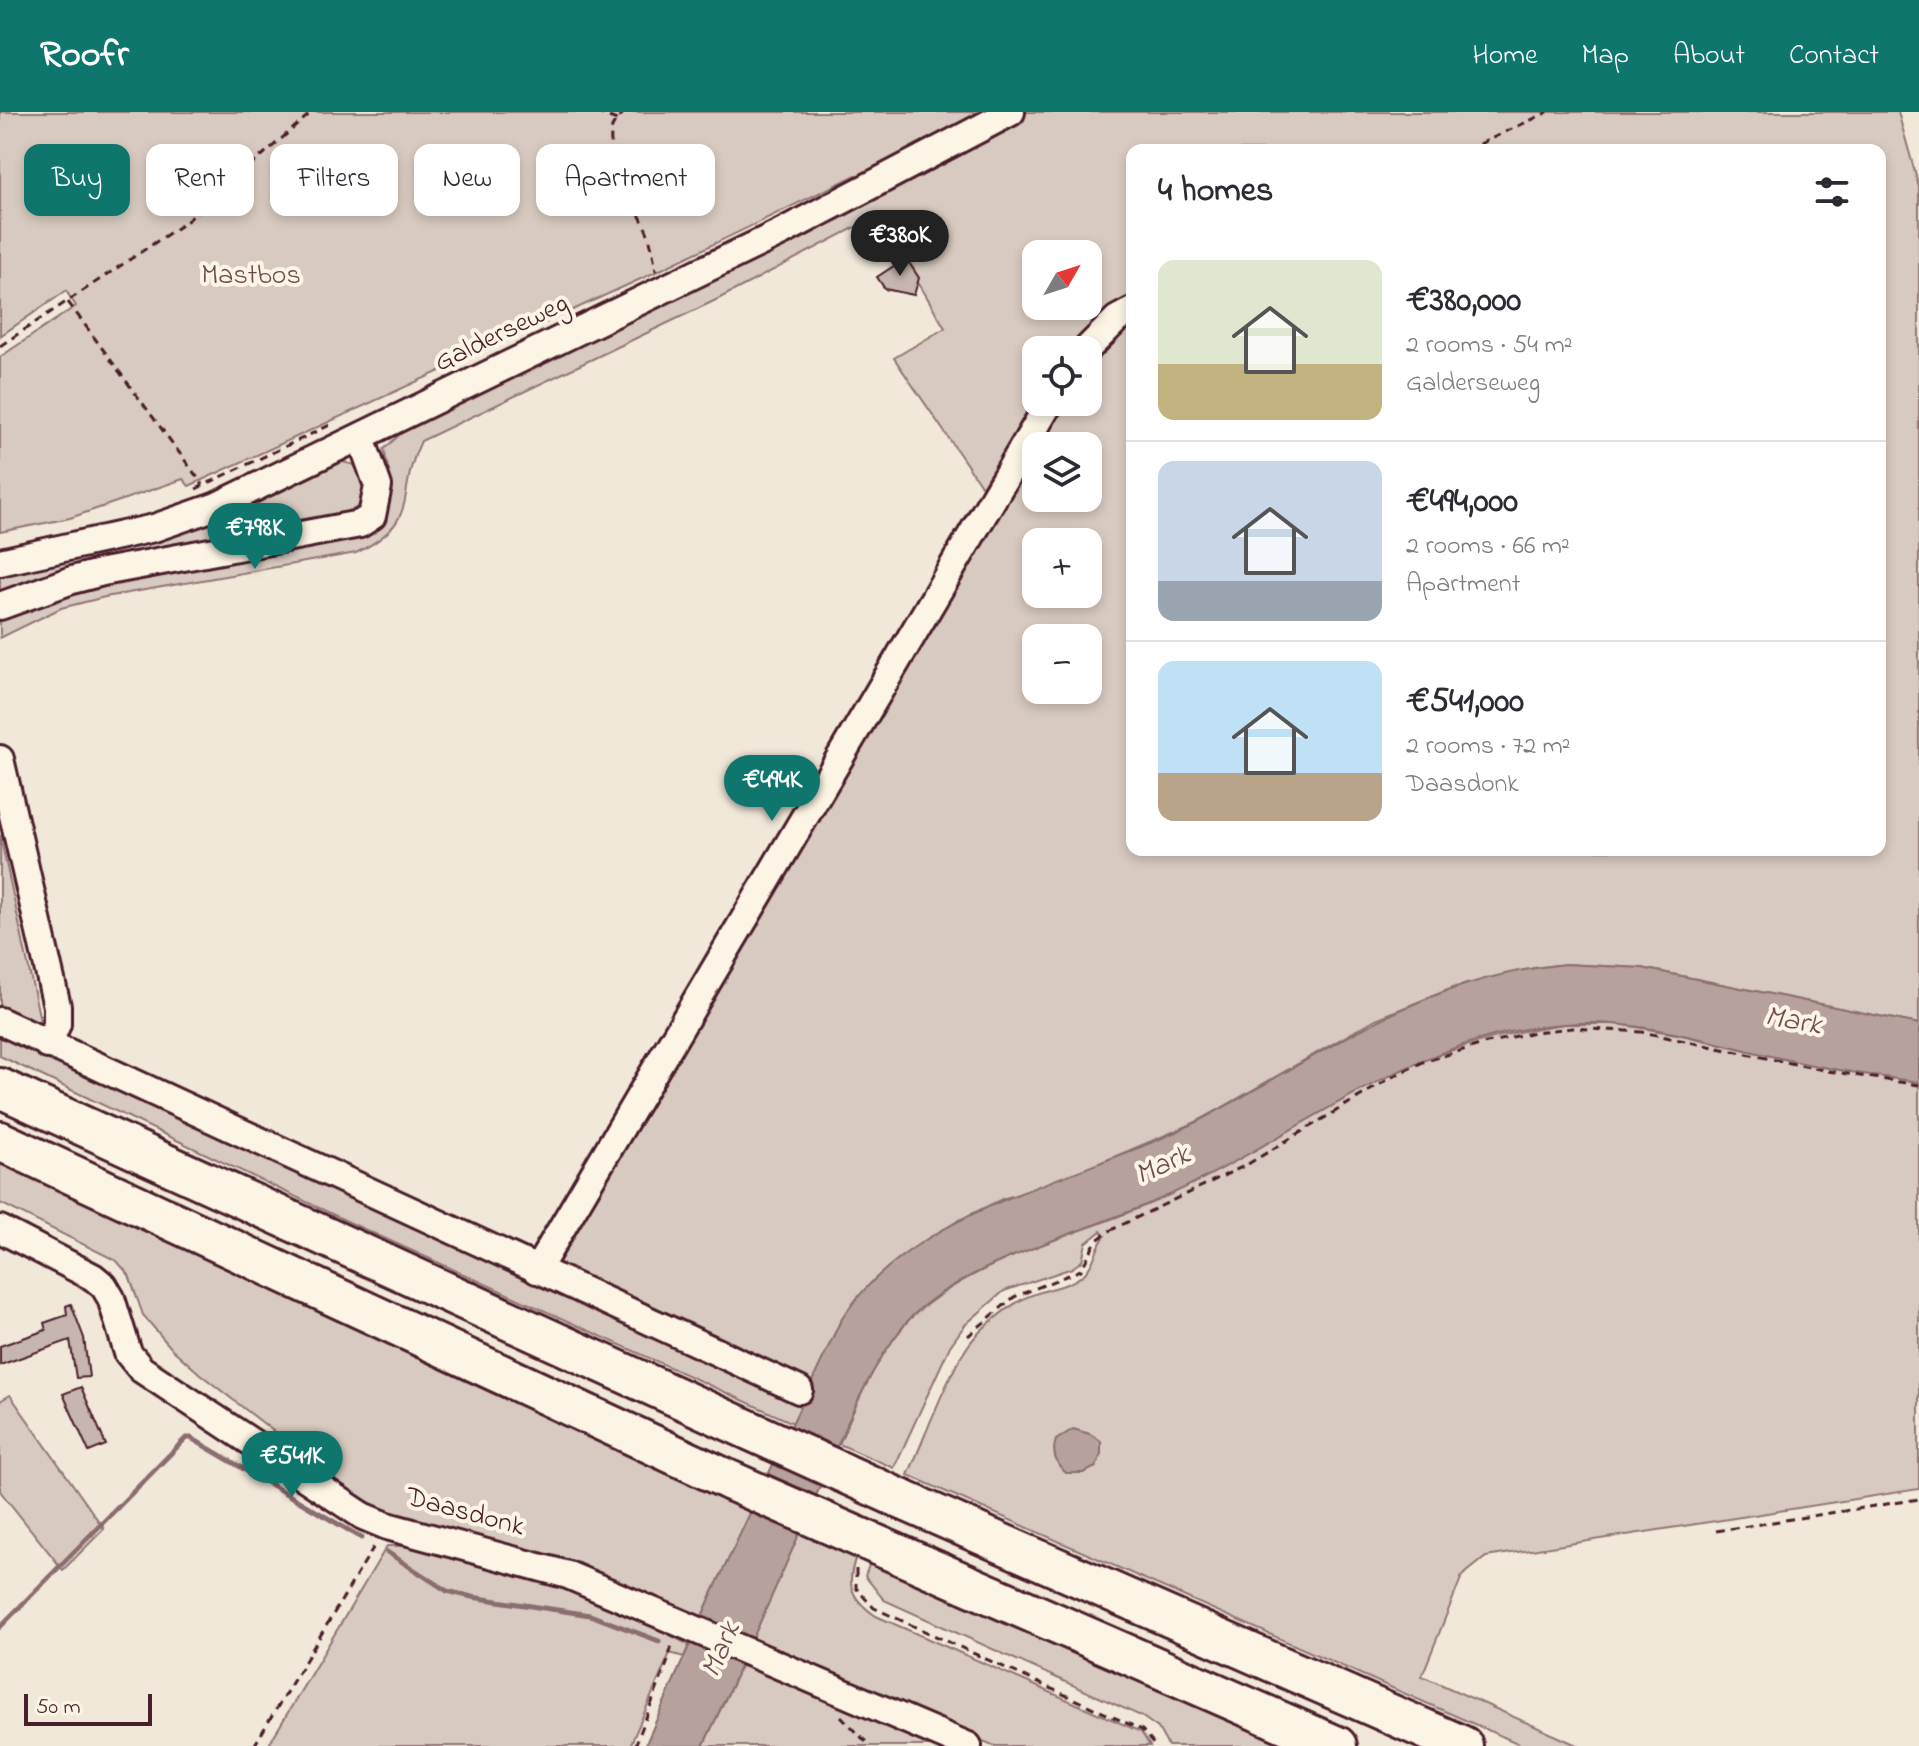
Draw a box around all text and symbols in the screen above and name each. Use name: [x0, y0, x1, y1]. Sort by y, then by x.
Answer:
text: Roofr: [40, 28, 129, 84]
text: Home: [1472, 36, 1538, 77]
text: Map: [1582, 36, 1629, 77]
text: About: [1673, 36, 1745, 77]
text: Contact: [1789, 36, 1879, 77]
chip: Buy: [24, 144, 130, 216]
chip: Rent: [146, 144, 254, 216]
chip: Filters: [270, 144, 398, 216]
chip: New: [414, 144, 520, 216]
chip: Apartment: [536, 144, 715, 216]
text: 4 homes: [1158, 167, 1273, 217]
icon: filters: [1810, 170, 1854, 214]
pin: €380K: [844, 210, 956, 278]
text: €380K: [869, 217, 931, 255]
north arrow: [1022, 240, 1102, 320]
map controls: [1022, 240, 1102, 704]
park label: Mastbos: [201, 256, 301, 297]
text: €380,000: [1406, 277, 1521, 327]
street label: Galderseweg: [428, 284, 576, 384]
icon: home: [1222, 292, 1318, 388]
text: 2 rooms · 54 m²: [1406, 327, 1572, 365]
button: locate: [1022, 336, 1102, 416]
text: Galderseweg: [1406, 365, 1540, 403]
button: layers: [1022, 432, 1102, 512]
text: €494,000: [1406, 478, 1518, 528]
icon: home: [1222, 493, 1318, 589]
pin: €798K: [199, 503, 311, 571]
text: €798K: [225, 510, 285, 548]
button: +: [1022, 528, 1102, 608]
text: 2 rooms · 66 m²: [1406, 528, 1570, 566]
text: Apartment: [1406, 566, 1520, 604]
button: −: [1022, 624, 1102, 704]
text: €541,000: [1406, 678, 1524, 728]
icon: home: [1222, 693, 1318, 789]
text: 2 rooms · 72 m²: [1406, 728, 1571, 766]
pin: €494K: [716, 755, 828, 823]
text: €494K: [742, 762, 802, 800]
text: Daasdonk: [1406, 766, 1519, 804]
water label: Mark: [1761, 995, 1827, 1049]
water label: Mark: [1128, 1133, 1200, 1198]
pin: €541K: [236, 1431, 348, 1499]
text: €541K: [260, 1438, 324, 1476]
street label: Daasdonk: [400, 1477, 530, 1549]
water label: Mark: [691, 1614, 754, 1685]
scale bar: [24, 1690, 152, 1726]
text: 50 m: [36, 1692, 81, 1724]

